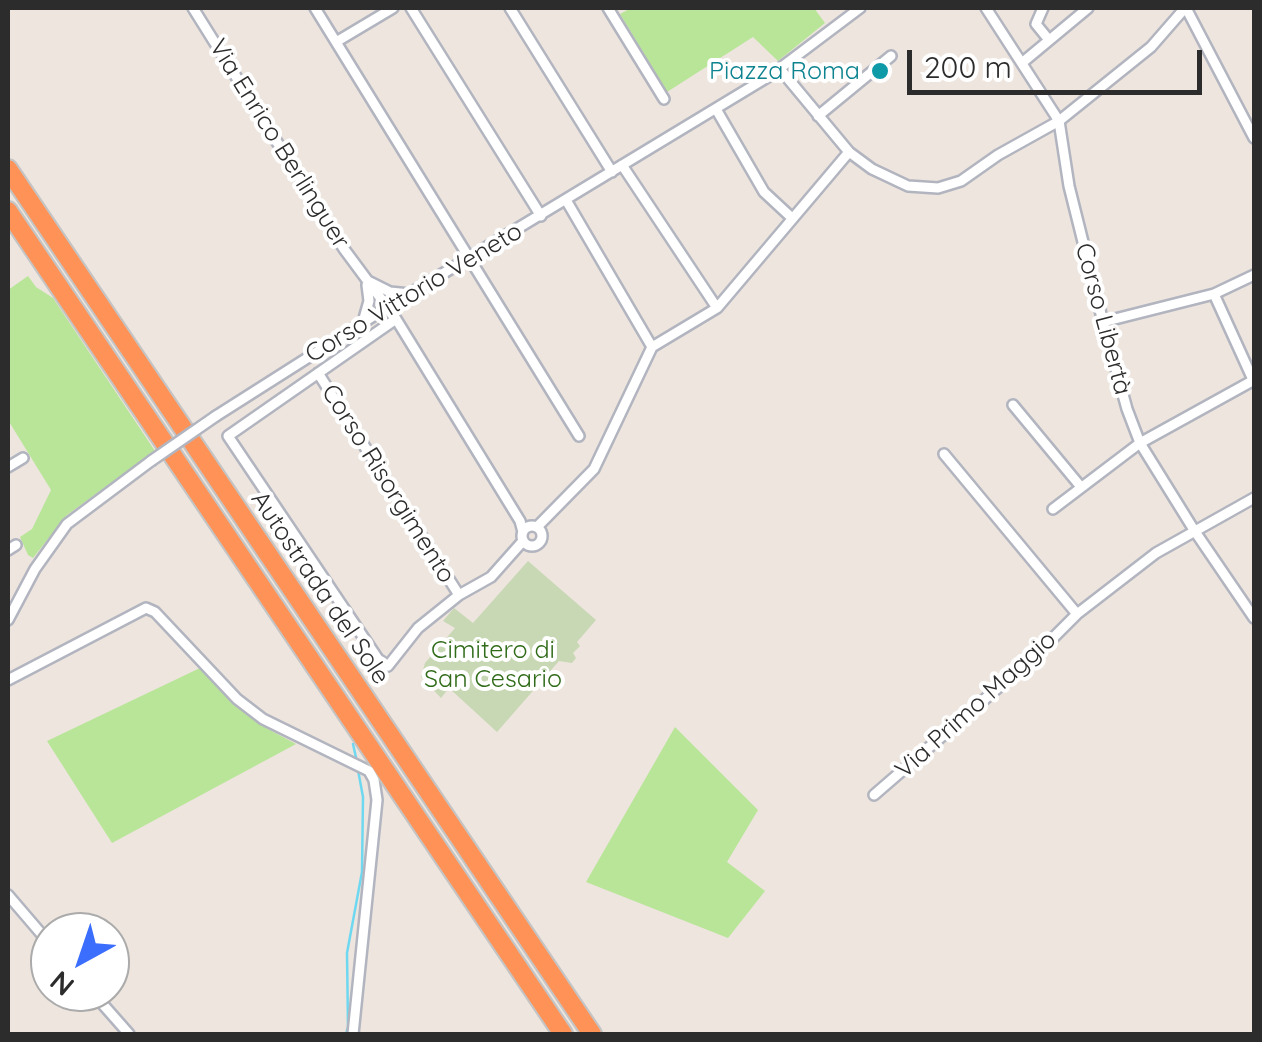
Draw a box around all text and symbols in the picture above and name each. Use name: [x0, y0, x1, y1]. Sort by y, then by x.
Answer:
scale bar: [912, 30, 1207, 92]
street label: Via Enrico Berlinguer: [202, 34, 356, 254]
text: 200 m: [924, 48, 1012, 86]
place label: Piazza Roma: [709, 56, 860, 86]
marker: Piazza Roma: [869, 60, 891, 82]
street label: Corso Vittorio Veneto: [300, 216, 528, 370]
street label: Corso Libertà: [1068, 240, 1138, 398]
street label: Corso Risorgimento: [315, 379, 461, 589]
street label: Autostrada del Sole: [244, 486, 396, 690]
street label: Via Primo Maggio: [889, 625, 1063, 785]
park label: Cimitero di San Cesario: [424, 635, 562, 694]
north arrow: [30, 912, 130, 1012]
text: N: [43, 964, 81, 1004]

